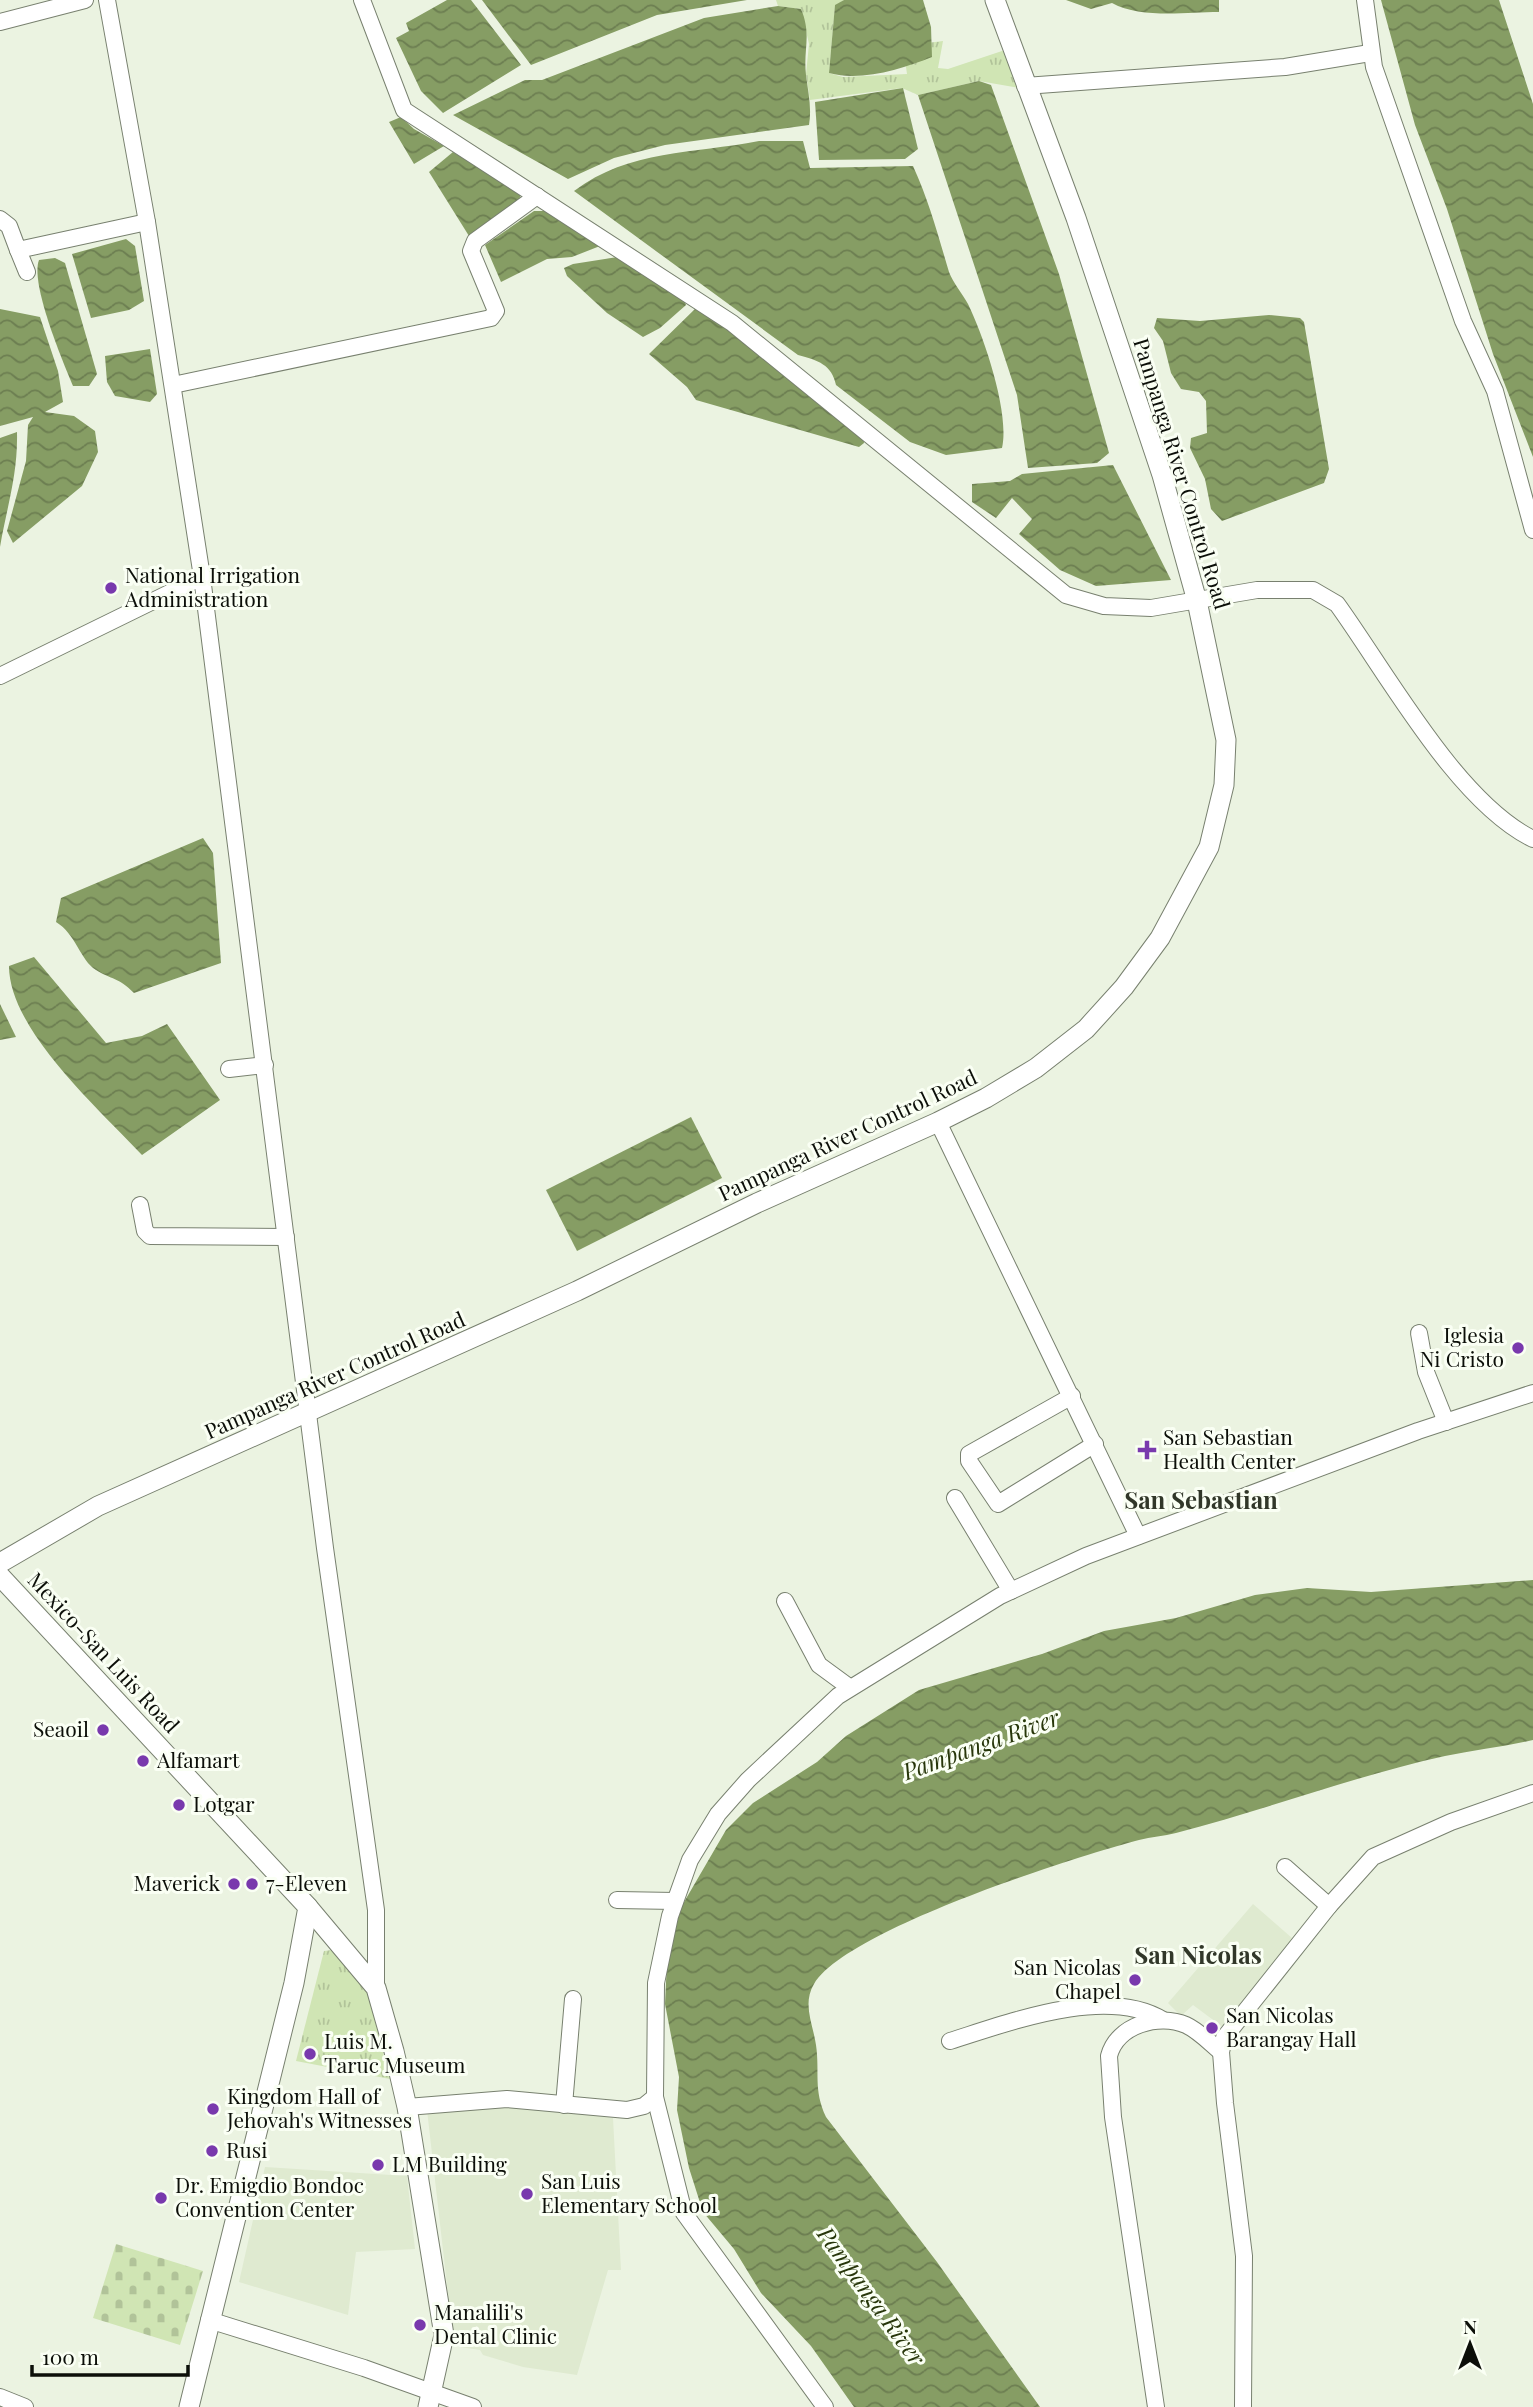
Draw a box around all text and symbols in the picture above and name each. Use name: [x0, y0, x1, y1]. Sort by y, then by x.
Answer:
street label: Pampanga River Control Road: [1128, 334, 1238, 612]
place label: National Irrigation Administration: [124, 560, 301, 612]
marker: National Irrigation Administration: [103, 580, 119, 596]
street label: Pampanga River Control Road: [713, 1062, 981, 1207]
street label: Pampanga River Control Road: [200, 1304, 469, 1444]
place label: Iglesia Ni Cristo: [1420, 1320, 1505, 1372]
marker: Iglesia Ni Cristo: [1510, 1340, 1526, 1356]
place label: San Sebastian Health Center: [1163, 1422, 1296, 1474]
marker: San Sebastian Health Center: [1137, 1440, 1157, 1460]
district label: San Sebastian: [1124, 1483, 1278, 1515]
street label: Mexico-San Luis Road: [23, 1565, 186, 1738]
water label: Pampanga River: [897, 1701, 1064, 1787]
place label: Seaoil: [33, 1714, 89, 1742]
marker: Seaoil: [95, 1722, 111, 1738]
place label: Alfamart: [156, 1745, 240, 1773]
marker: Alfamart: [135, 1753, 151, 1769]
place label: Lotgar: [193, 1789, 255, 1817]
marker: Lotgar: [171, 1797, 187, 1813]
place label: Maverick: [134, 1868, 220, 1896]
place label: 7-Eleven: [266, 1868, 348, 1896]
marker: Maverick: [226, 1876, 242, 1892]
marker: 7-Eleven: [244, 1876, 260, 1892]
district label: San Nicolas: [1134, 1938, 1262, 1970]
place label: San Nicolas Chapel: [1013, 1952, 1121, 2004]
marker: San Nicolas Chapel: [1127, 1972, 1143, 1988]
place label: San Nicolas Barangay Hall: [1226, 2000, 1356, 2052]
marker: San Nicolas Barangay Hall: [1204, 2020, 1220, 2036]
place label: Luis M. Taruc Museum: [324, 2026, 466, 2078]
marker: Luis M. Taruc Museum: [302, 2046, 318, 2062]
place label: Kingdom Hall of Jehovah's Witnesses: [226, 2081, 412, 2133]
marker: Kingdom Hall of Jehovah's Witnesses: [205, 2101, 221, 2117]
place label: Rusi: [226, 2135, 267, 2163]
marker: Rusi: [204, 2143, 220, 2159]
place label: LM Building: [392, 2149, 507, 2177]
marker: LM Building: [370, 2157, 386, 2173]
place label: San Luis Elementary School: [541, 2166, 717, 2218]
place label: Dr. Emigdio Bondoc Convention Center: [175, 2170, 364, 2222]
marker: San Luis Elementary School: [519, 2186, 535, 2202]
marker: Dr. Emigdio Bondoc Convention Center: [153, 2190, 169, 2206]
water label: Pampanga River: [811, 2219, 934, 2372]
place label: Manalili's Dental Clinic: [434, 2297, 557, 2349]
north arrow: [1435, 2309, 1505, 2379]
text: N: [1463, 2313, 1477, 2339]
marker: Manalili's Dental Clinic: [412, 2317, 428, 2333]
scale bar: [32, 2334, 187, 2378]
text: 100 m: [42, 2342, 99, 2370]

